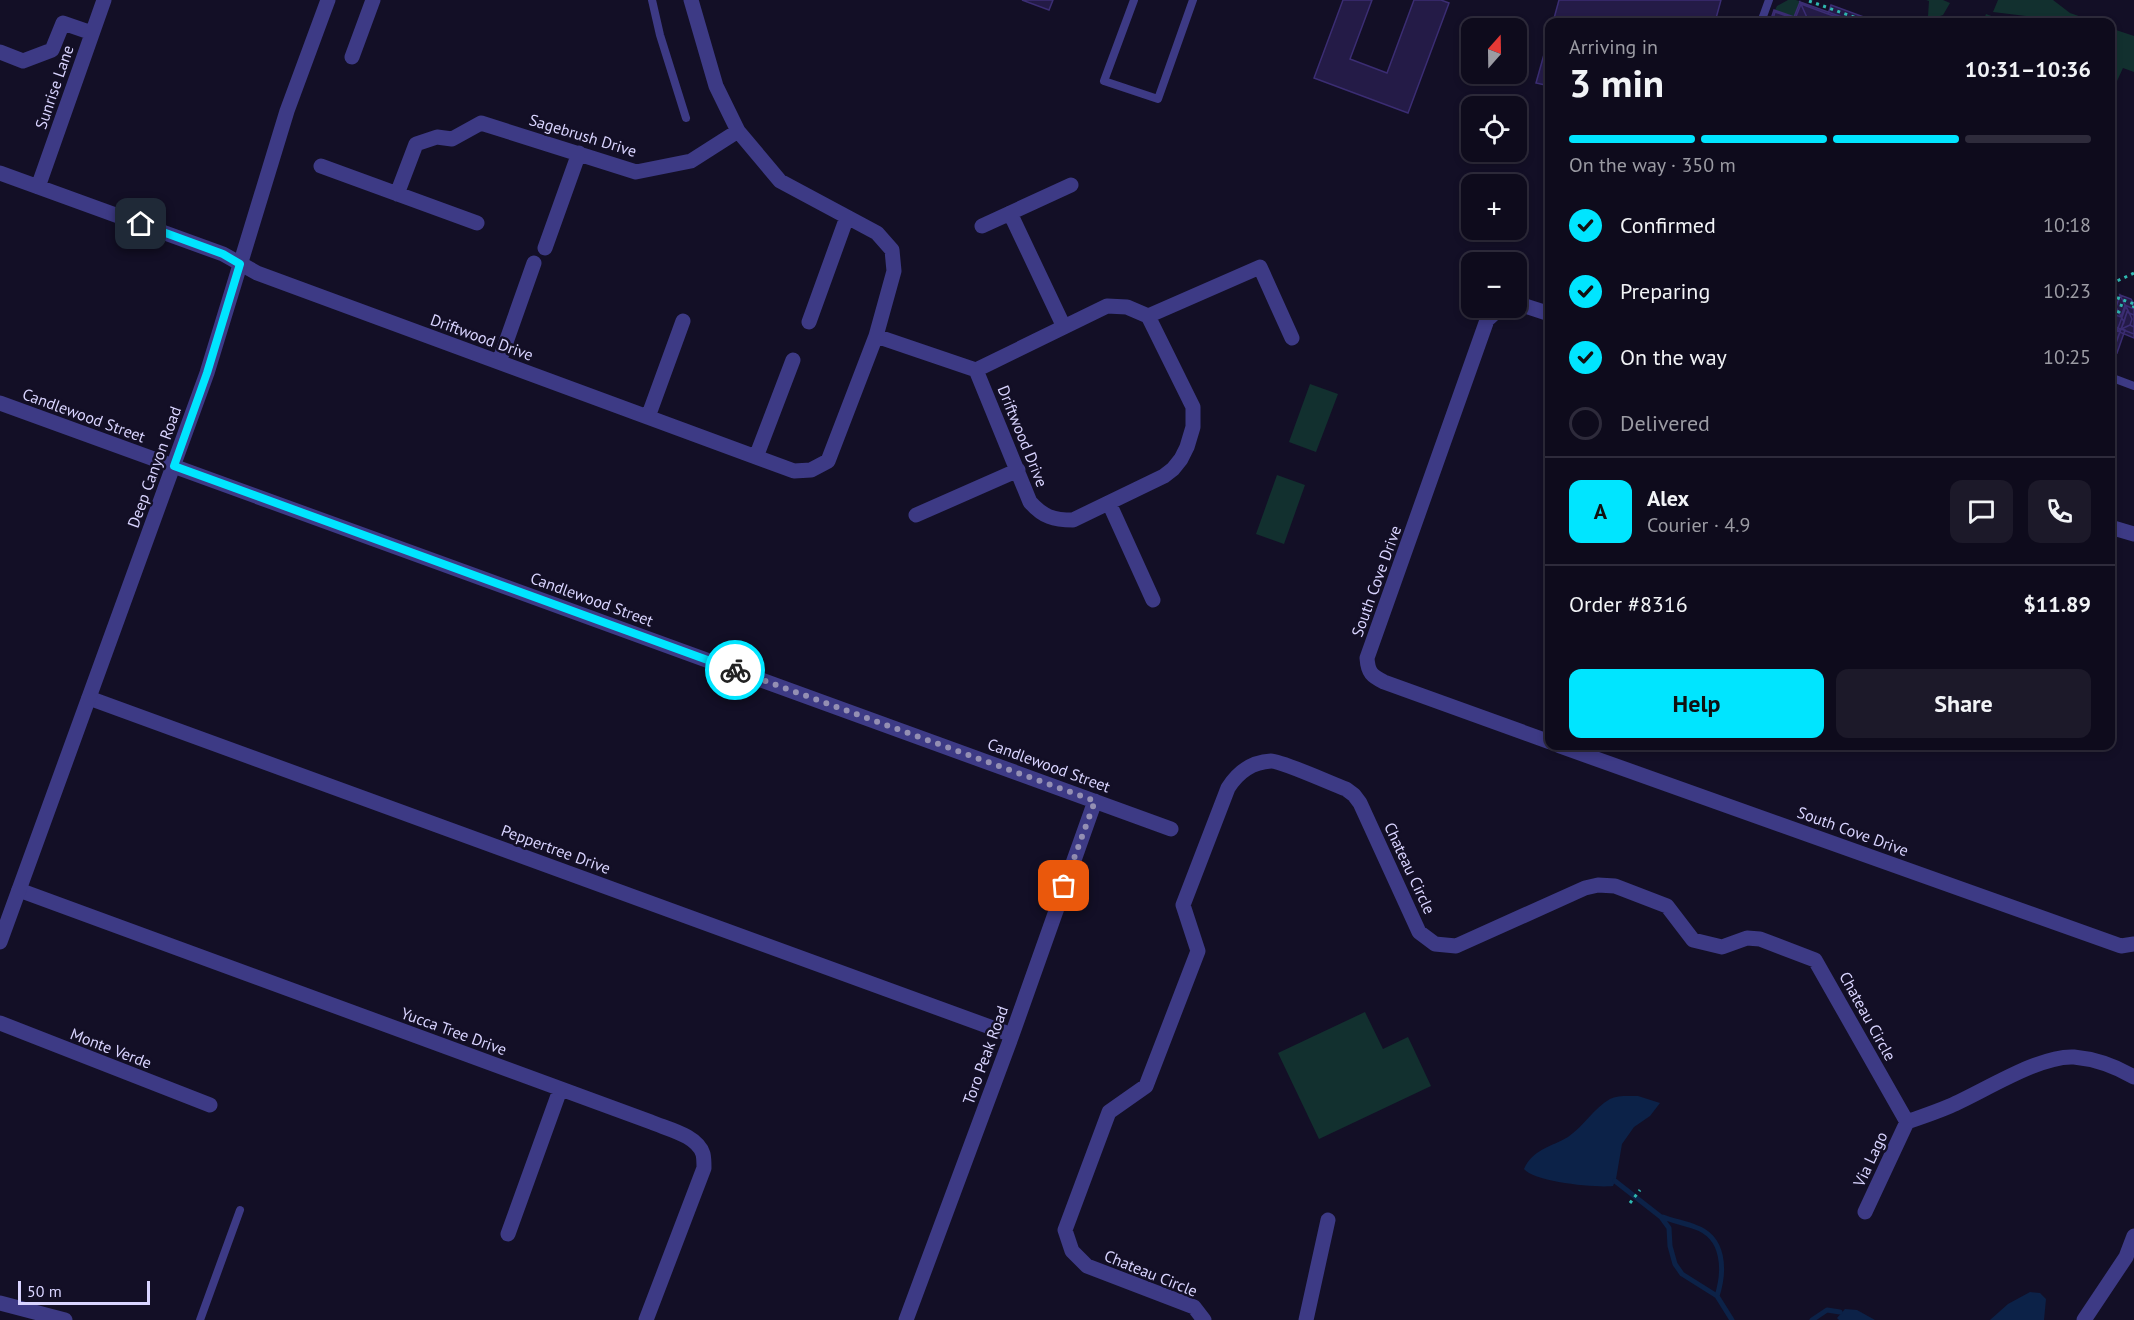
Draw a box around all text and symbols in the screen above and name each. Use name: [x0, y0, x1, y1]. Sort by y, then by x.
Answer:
north arrow: [1461, 18, 1527, 84]
map controls: [1461, 18, 1527, 318]
text: Arriving in: [1569, 34, 1658, 60]
street label: Sunrise Lane: [30, 42, 78, 132]
text: 10:31–10:36: [1965, 55, 2091, 83]
text: 3 min: [1569, 57, 1664, 108]
button: locate: [1461, 96, 1527, 162]
street label: Sagebrush Drive: [527, 109, 639, 161]
text: On the way · 350 m: [1569, 152, 1736, 178]
button: +: [1461, 174, 1527, 240]
pin: [115, 198, 166, 249]
icon: home: [124, 207, 157, 240]
icon: check: [1569, 209, 1602, 242]
text: Confirmed: [1620, 211, 1716, 239]
text: 10:18: [2043, 212, 2091, 238]
button: −: [1461, 252, 1527, 318]
icon: check: [1569, 275, 1602, 308]
text: Preparing: [1620, 277, 1710, 305]
text: 10:23: [2043, 278, 2091, 304]
street label: Driftwood Drive: [428, 309, 536, 365]
icon: check: [1569, 341, 1602, 374]
text: On the way: [1620, 343, 1727, 371]
text: 10:25: [2043, 344, 2091, 370]
street label: Driftwood Drive: [994, 382, 1052, 490]
street label: Candlewood Street: [20, 383, 149, 447]
street label: Deep Canyon Road: [123, 404, 185, 530]
text: Delivered: [1620, 409, 1710, 437]
button: chat: [1950, 480, 2013, 543]
button: phone: [2028, 480, 2091, 543]
text: Alex: [1647, 484, 1689, 512]
text: A: [1594, 497, 1607, 525]
text: Courier · 4.9: [1647, 512, 1750, 538]
street label: South Cove Drive: [1347, 523, 1405, 639]
street label: Candlewood Street: [528, 567, 657, 631]
text: Order #8316: [1569, 590, 1688, 618]
text: $11.89: [2023, 590, 2091, 618]
courier: [705, 640, 765, 700]
icon: bike: [719, 654, 752, 687]
button: Help: [1569, 669, 1824, 738]
button: Share: [1836, 669, 2091, 738]
street label: Candlewood Street: [985, 733, 1114, 797]
street label: South Cove Drive: [1795, 802, 1911, 860]
street label: Chateau Circle: [1380, 819, 1440, 917]
street label: Peppertree Drive: [499, 820, 613, 878]
pin: [1038, 860, 1089, 911]
icon: bag: [1047, 869, 1080, 902]
street label: Chateau Circle: [1835, 968, 1901, 1064]
street label: Yucca Tree Drive: [398, 1003, 510, 1059]
street label: Toro Peak Road: [958, 1003, 1012, 1107]
street label: Monte Verde: [67, 1023, 155, 1073]
street label: Via Lago: [1848, 1128, 1891, 1191]
street label: Chateau Circle: [1101, 1245, 1201, 1301]
scale bar: [18, 1278, 150, 1306]
text: 50 m: [27, 1281, 62, 1301]

